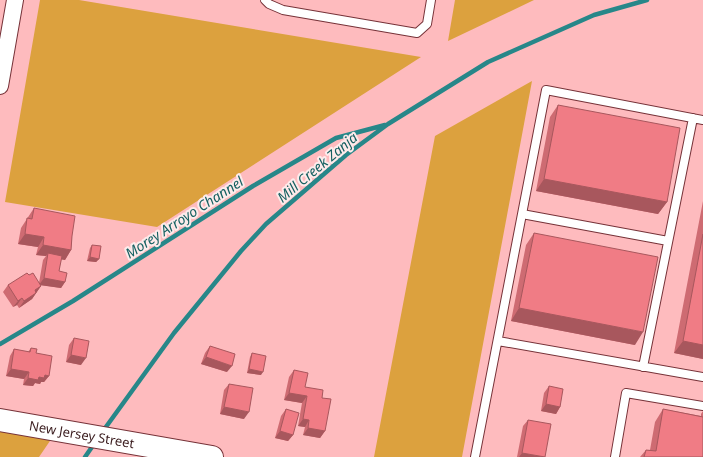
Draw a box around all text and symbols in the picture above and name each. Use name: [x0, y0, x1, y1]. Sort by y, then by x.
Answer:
water label: Mill Creek Zanja: [273, 128, 361, 206]
water label: Morey Arroyo Channel: [121, 171, 247, 262]
street label: New Jersey Street: [28, 416, 136, 452]

